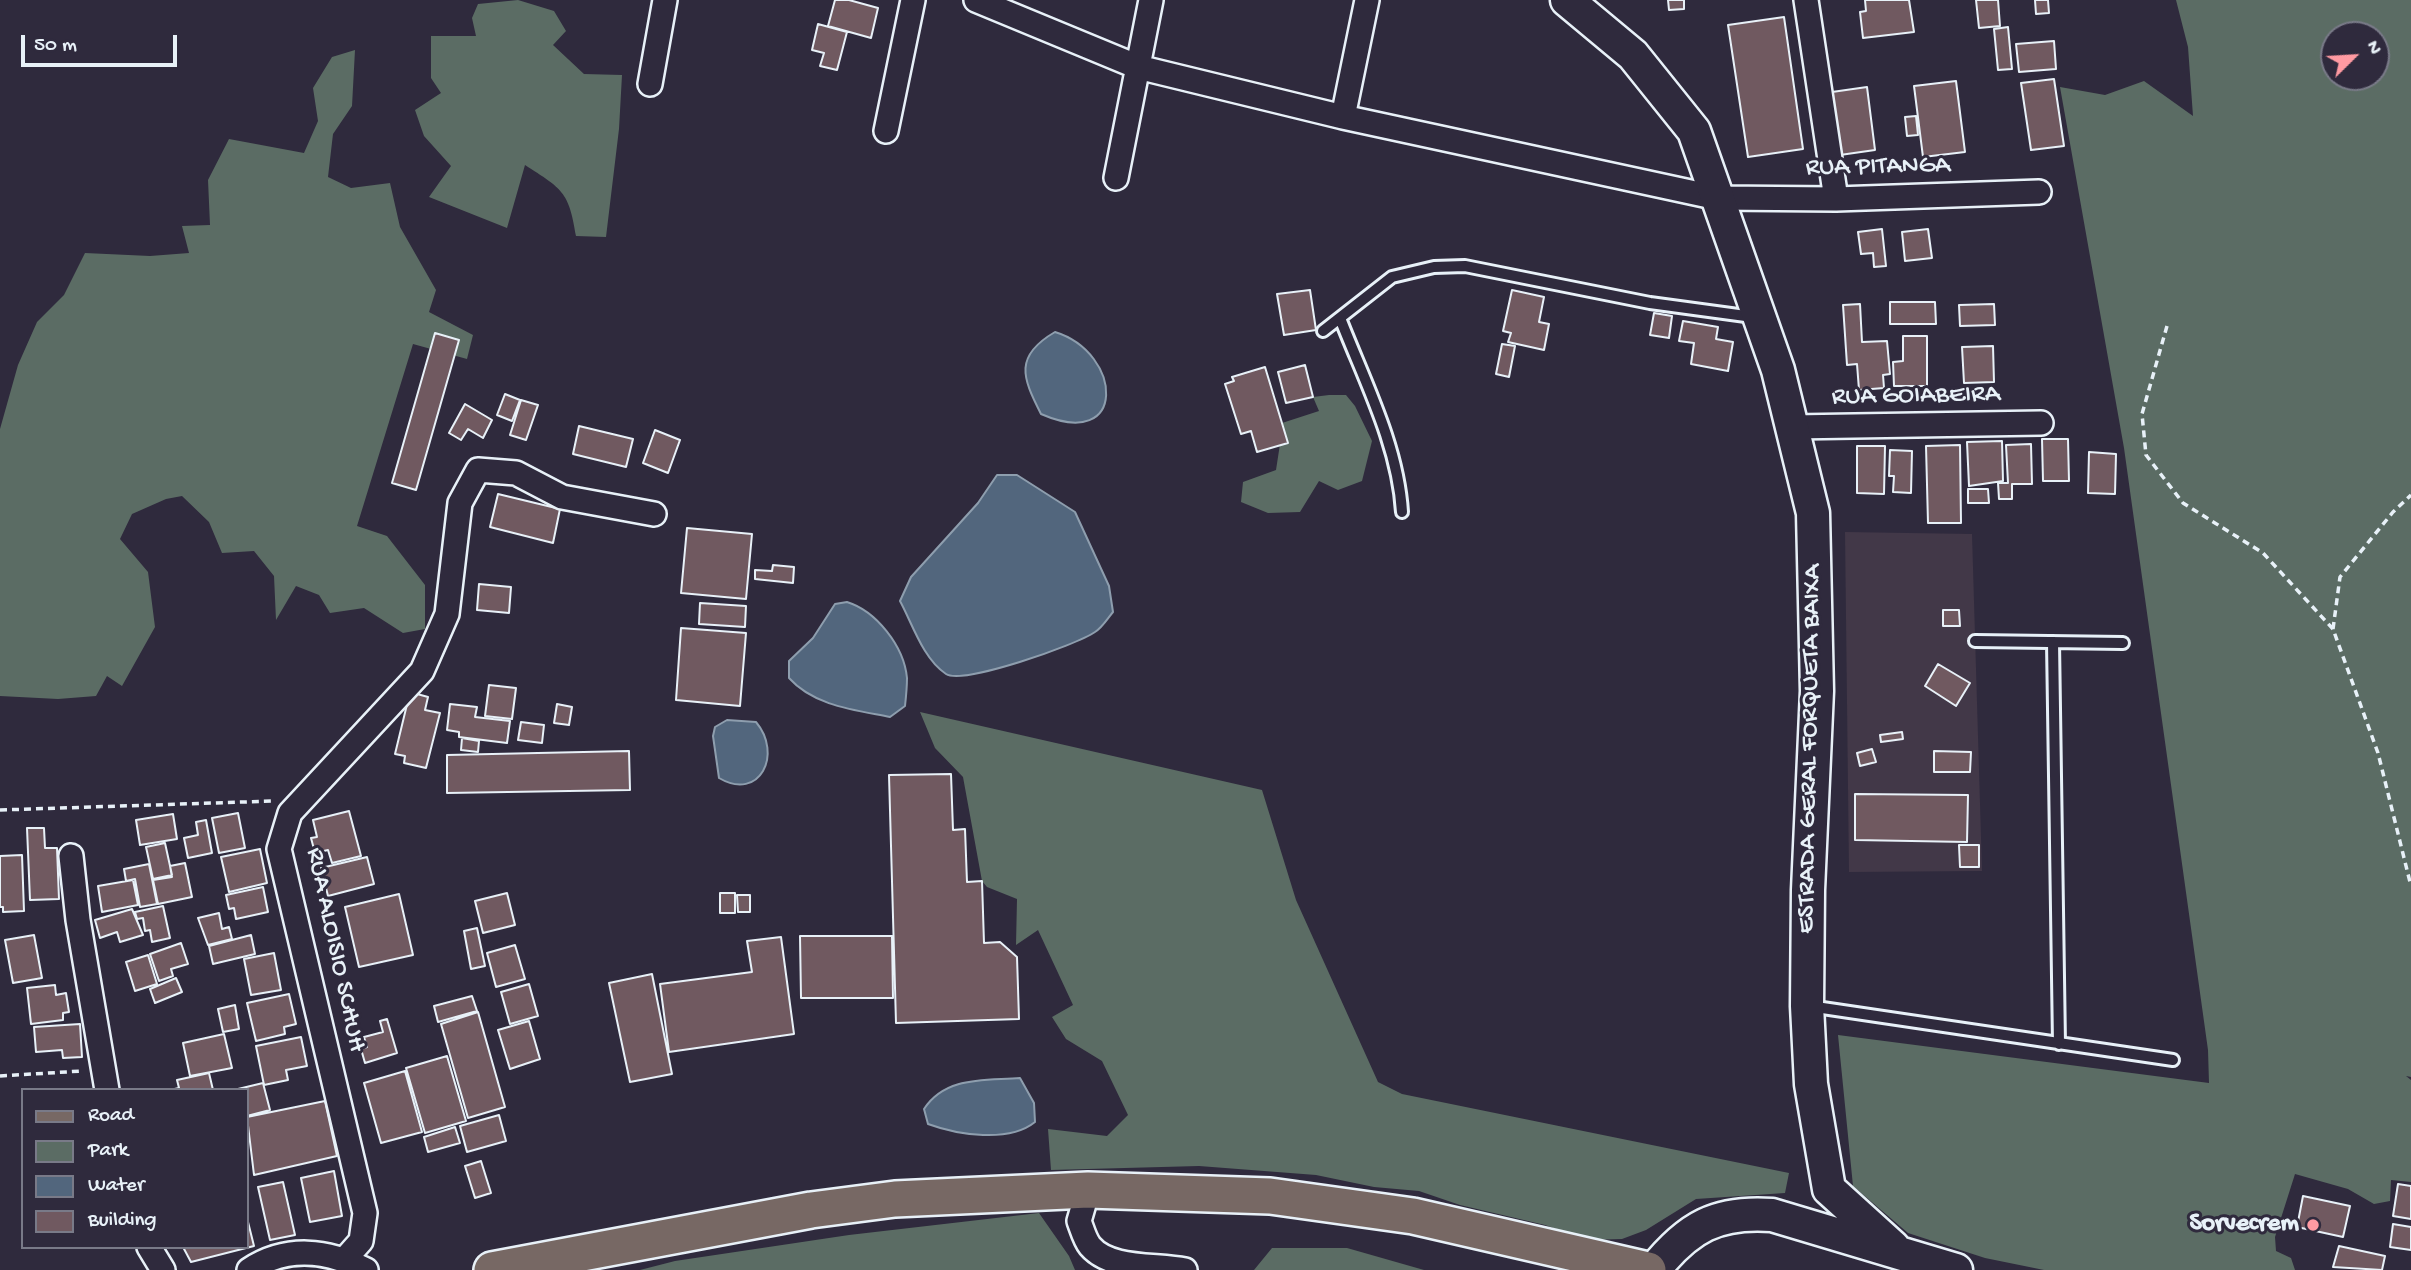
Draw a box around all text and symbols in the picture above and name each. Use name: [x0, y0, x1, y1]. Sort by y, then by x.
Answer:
scale bar: [24, 21, 180, 65]
north arrow: [2320, 21, 2390, 91]
text: 50 m: [34, 34, 77, 59]
text: N: [2360, 38, 2386, 58]
street label: RUA PITANGA: [1805, 151, 1951, 185]
street label: RUA GOIABEIRA: [1832, 380, 2000, 414]
street label: ESTRADA GERAL FORQUETA BAIXA: [1792, 564, 1830, 934]
street label: RUA ALOISIO SCHUH: [297, 845, 371, 1055]
legend: [21, 1088, 248, 1249]
text: Road: [88, 1104, 134, 1129]
text: Park: [88, 1139, 128, 1164]
text: Water: [88, 1174, 144, 1199]
text: Building: [88, 1209, 157, 1234]
place label: Sorvecrem: [2189, 1209, 2299, 1241]
marker: Sorvecrem: [2305, 1217, 2321, 1233]

